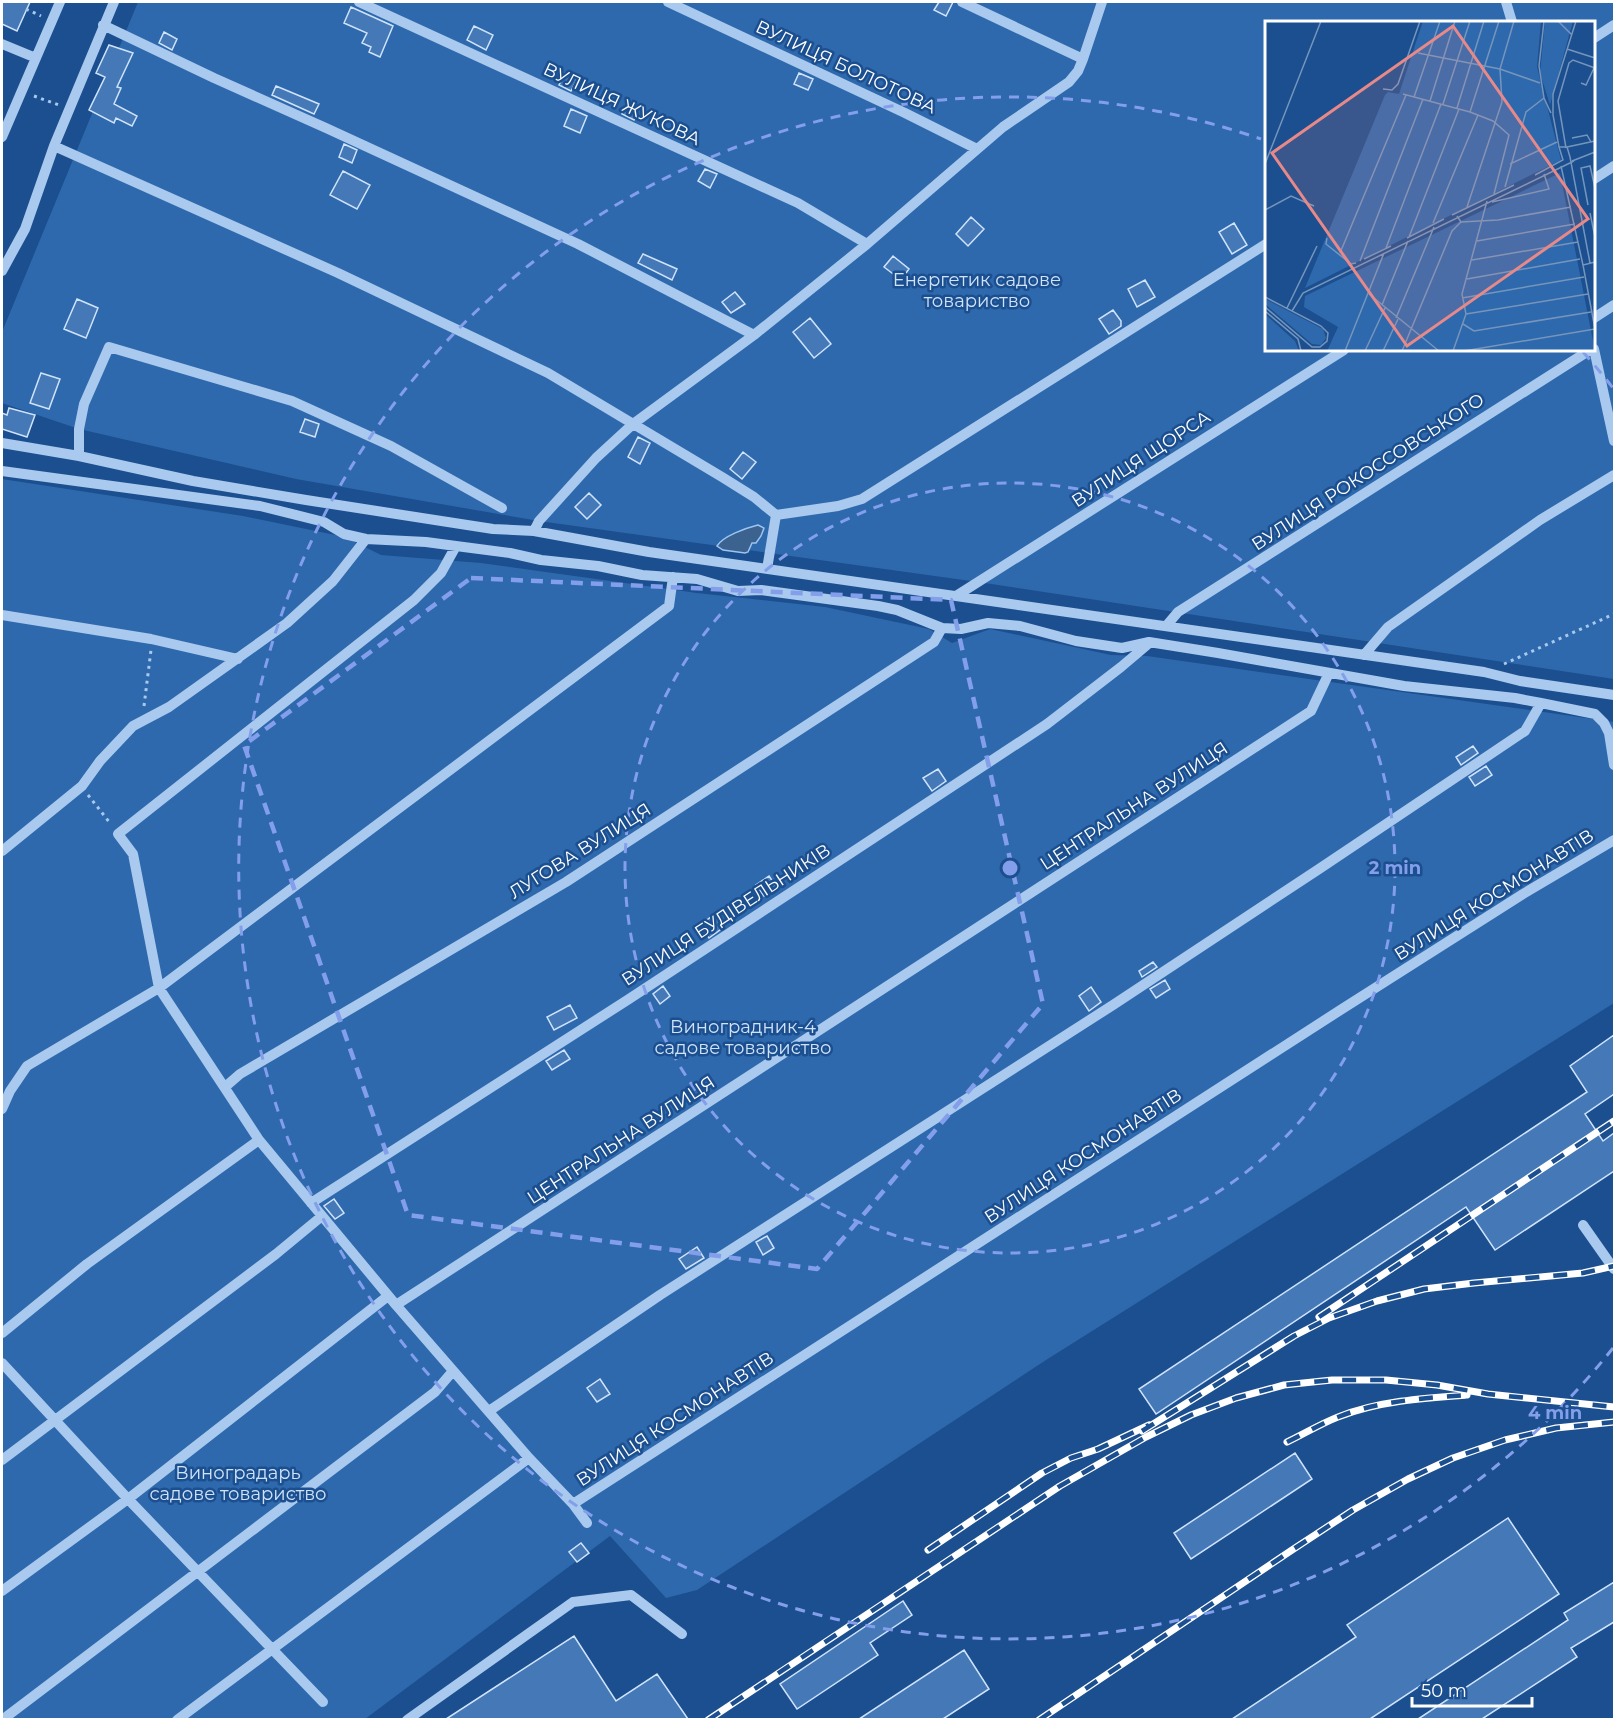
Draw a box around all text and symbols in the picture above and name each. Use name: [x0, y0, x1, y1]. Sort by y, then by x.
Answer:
street label: ВУЛИЦЯ БОЛОТОВА: [752, 15, 940, 119]
inset map: [1265, 21, 1595, 351]
street label: ВУЛИЦЯ ЖУКОВА: [540, 58, 705, 150]
park label: Енергетик садове товариство: [893, 269, 1061, 312]
street label: ВУЛИЦЯ РОКОССОВСЬКОГО: [1248, 388, 1488, 556]
street label: ВУЛИЦЯ ЩОРСА: [1067, 406, 1215, 512]
street label: ЦЕНТРАЛЬНА ВУЛИЦЯ: [1036, 737, 1232, 875]
street label: ЛУГОВА ВУЛИЦЯ: [505, 798, 655, 904]
street label: ВУЛИЦЯ КОСМОНАВТІВ: [1390, 824, 1598, 966]
street label: ВУЛИЦЯ БУДІВЕЛЬНИКІВ: [618, 839, 834, 991]
text: 2 min: [1369, 857, 1421, 879]
centre of rings: [1000, 858, 1020, 878]
park label: Виноградник-4 садове товариство: [654, 1016, 832, 1059]
street label: ЦЕНТРАЛЬНА ВУЛИЦЯ: [523, 1071, 719, 1209]
street label: ВУЛИЦЯ КОСМОНАВТІВ: [980, 1084, 1186, 1228]
street label: ВУЛИЦЯ КОСМОНАВТІВ: [572, 1347, 778, 1491]
text: 4 min: [1528, 1402, 1582, 1424]
park label: Виноградарь садове товариство: [149, 1462, 327, 1505]
scale bar: [1412, 1670, 1532, 1708]
text: 50 m: [1421, 1680, 1467, 1702]

